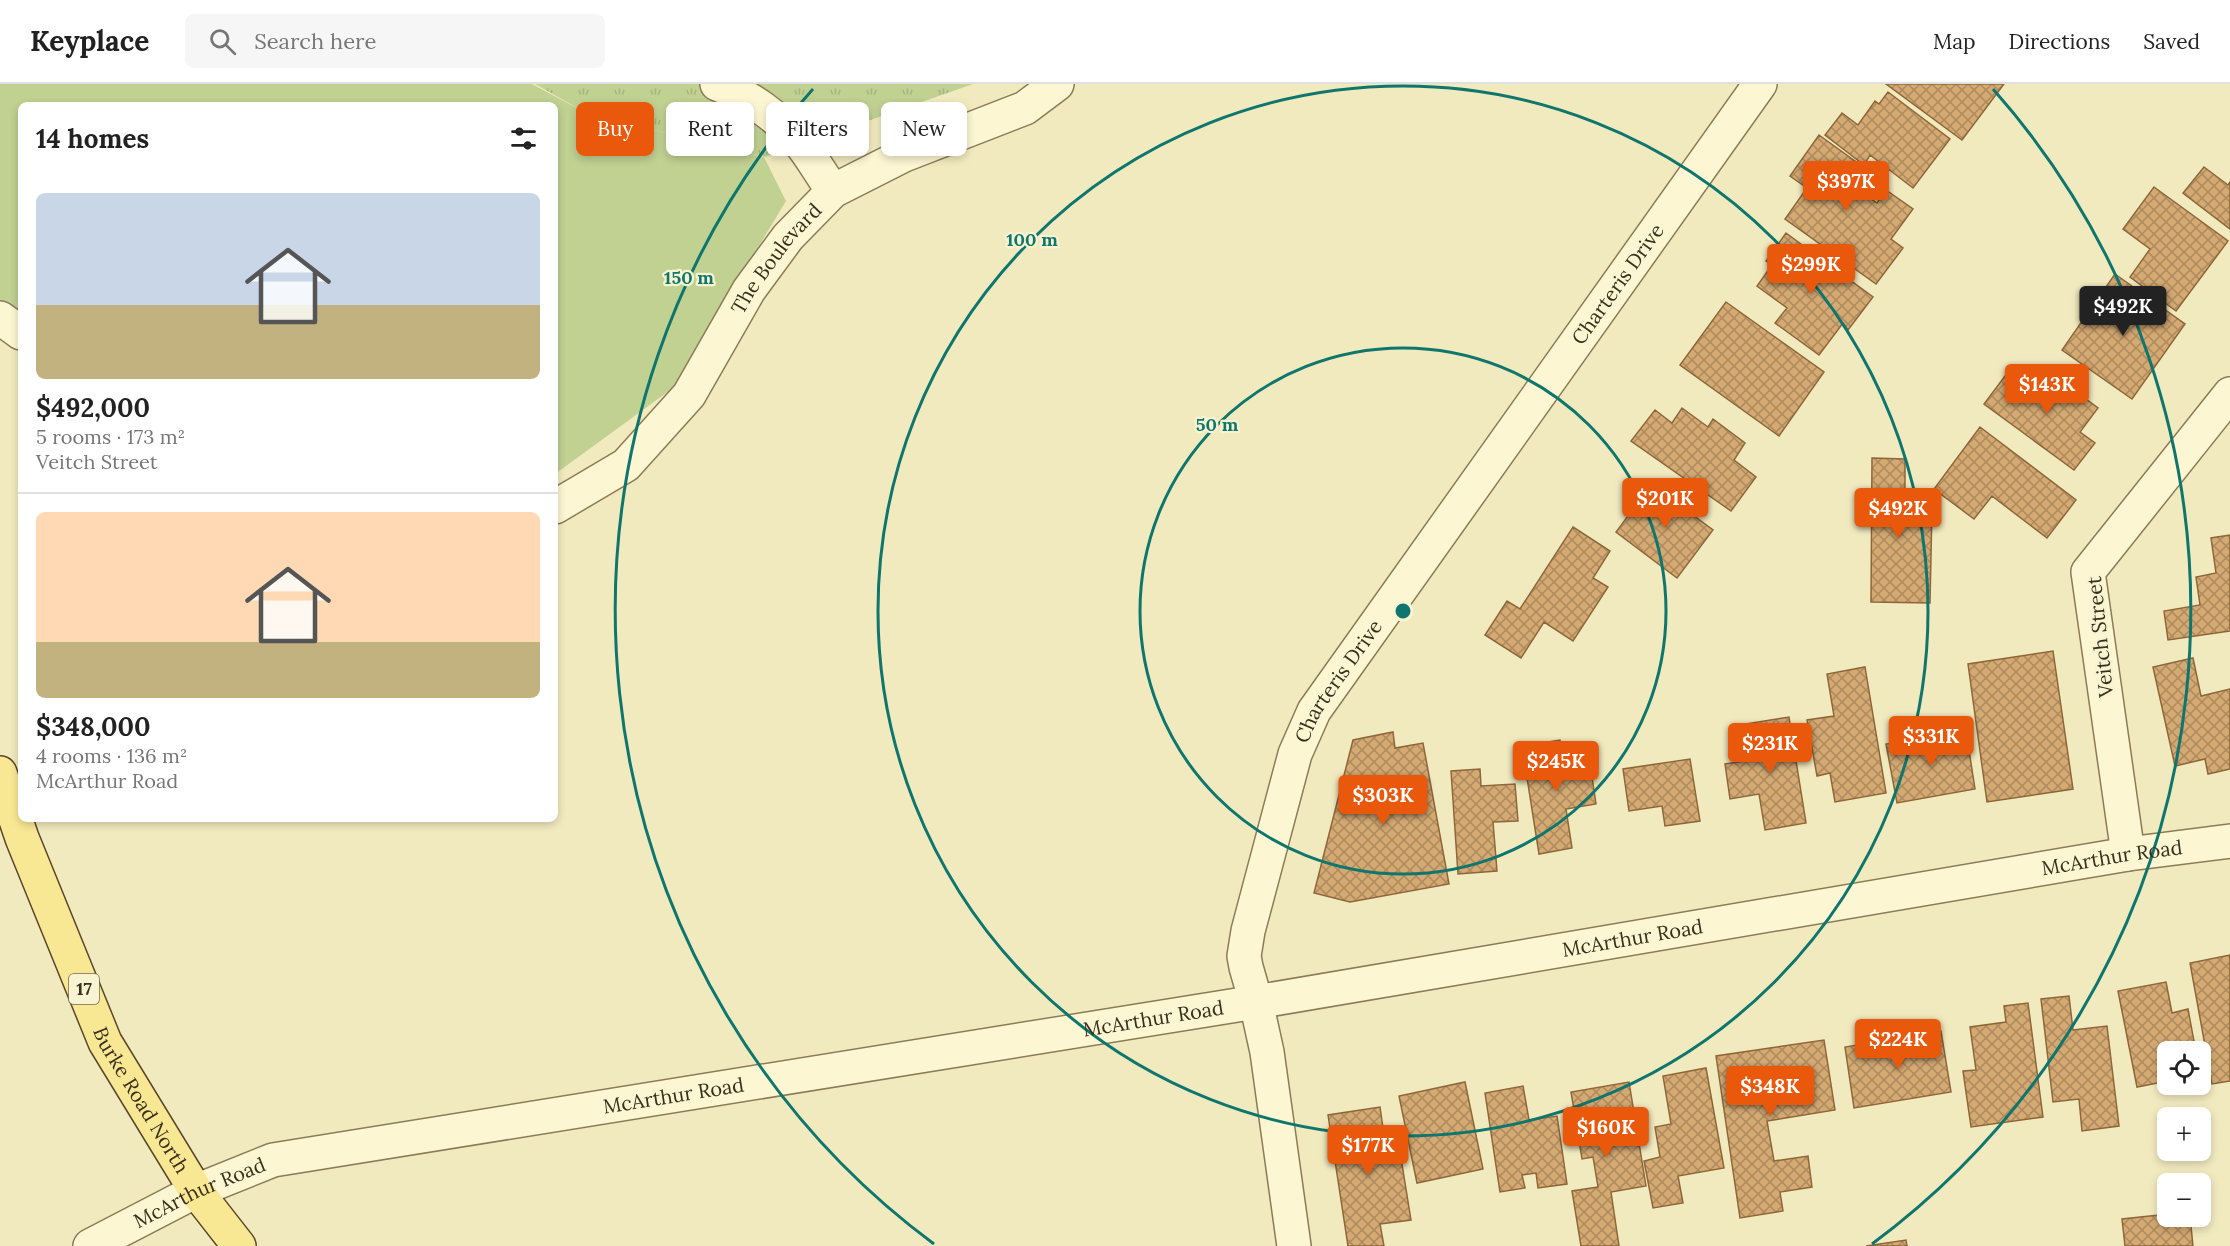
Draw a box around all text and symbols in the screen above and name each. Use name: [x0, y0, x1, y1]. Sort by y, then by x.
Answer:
search box: [185, 14, 605, 68]
text: Keyplace: [30, 23, 149, 59]
icon: search: [206, 25, 239, 58]
text: Search here: [254, 27, 376, 55]
text: Map: [1933, 28, 1976, 55]
text: Directions: [2009, 28, 2110, 55]
text: Saved: [2143, 28, 2200, 55]
chip: Buy: [576, 102, 654, 156]
chip: Rent: [666, 102, 754, 156]
chip: Filters: [766, 102, 869, 156]
chip: New: [881, 102, 967, 156]
text: 14 homes: [36, 122, 149, 155]
icon: filters: [507, 122, 540, 155]
pin: $397K: [1804, 161, 1888, 212]
text: $397K: [1817, 168, 1875, 193]
street label: The Boulevard: [725, 197, 826, 318]
street label: Charteris Drive: [1566, 218, 1669, 349]
text: 100 m: [1006, 228, 1058, 251]
icon: home: [234, 232, 342, 340]
pin: $299K: [1769, 244, 1853, 295]
text: $299K: [1781, 251, 1841, 276]
text: 150 m: [664, 266, 714, 289]
pin: $492K: [2081, 286, 2165, 337]
text: $492K: [2093, 293, 2153, 318]
pin: $143K: [2005, 364, 2089, 415]
text: $143K: [2019, 371, 2075, 396]
text: $492,000: [36, 391, 150, 424]
text: 50 m: [1196, 413, 1239, 436]
text: 5 rooms · 173 m²: [36, 424, 185, 449]
text: Veitch Street: [36, 449, 157, 474]
pin: $201K: [1623, 478, 1707, 529]
text: $201K: [1636, 485, 1694, 510]
pin: $492K: [1856, 488, 1940, 539]
text: $492K: [1868, 495, 1928, 520]
icon: home: [234, 551, 342, 659]
street label: Veitch Street: [2081, 575, 2118, 700]
centre of rings: [1393, 601, 1413, 621]
street label: Charteris Drive: [1289, 614, 1387, 746]
text: $348,000: [36, 710, 151, 743]
pin: $331K: [1889, 716, 1973, 767]
pin: $231K: [1728, 723, 1812, 774]
text: $331K: [1903, 723, 1959, 748]
text: $231K: [1742, 730, 1798, 755]
pin: $245K: [1514, 741, 1598, 792]
text: 4 rooms · 136 m²: [36, 743, 188, 768]
text: $245K: [1527, 748, 1585, 773]
text: McArthur Road: [36, 768, 178, 793]
pin: $303K: [1341, 775, 1425, 826]
text: $303K: [1352, 782, 1414, 807]
street label: McArthur Road: [2039, 834, 2184, 880]
street label: McArthur Road: [1560, 913, 1705, 962]
road number: 17: [69, 974, 99, 1004]
street label: McArthur Road: [1081, 994, 1225, 1042]
pin: $224K: [1856, 1019, 1940, 1070]
street label: Burke Road North: [88, 1023, 195, 1177]
text: $224K: [1869, 1026, 1927, 1051]
map controls: [2157, 1041, 2211, 1227]
button: locate: [2157, 1041, 2211, 1095]
pin: $348K: [1728, 1066, 1812, 1117]
street label: McArthur Road: [601, 1072, 746, 1119]
text: $348K: [1740, 1073, 1800, 1098]
pin: $160K: [1564, 1107, 1648, 1158]
button: +: [2157, 1107, 2211, 1161]
text: $160K: [1577, 1114, 1635, 1139]
pin: $177K: [1326, 1125, 1410, 1176]
text: $177K: [1341, 1132, 1395, 1157]
street label: McArthur Road: [129, 1151, 269, 1233]
button: −: [2157, 1173, 2211, 1227]

